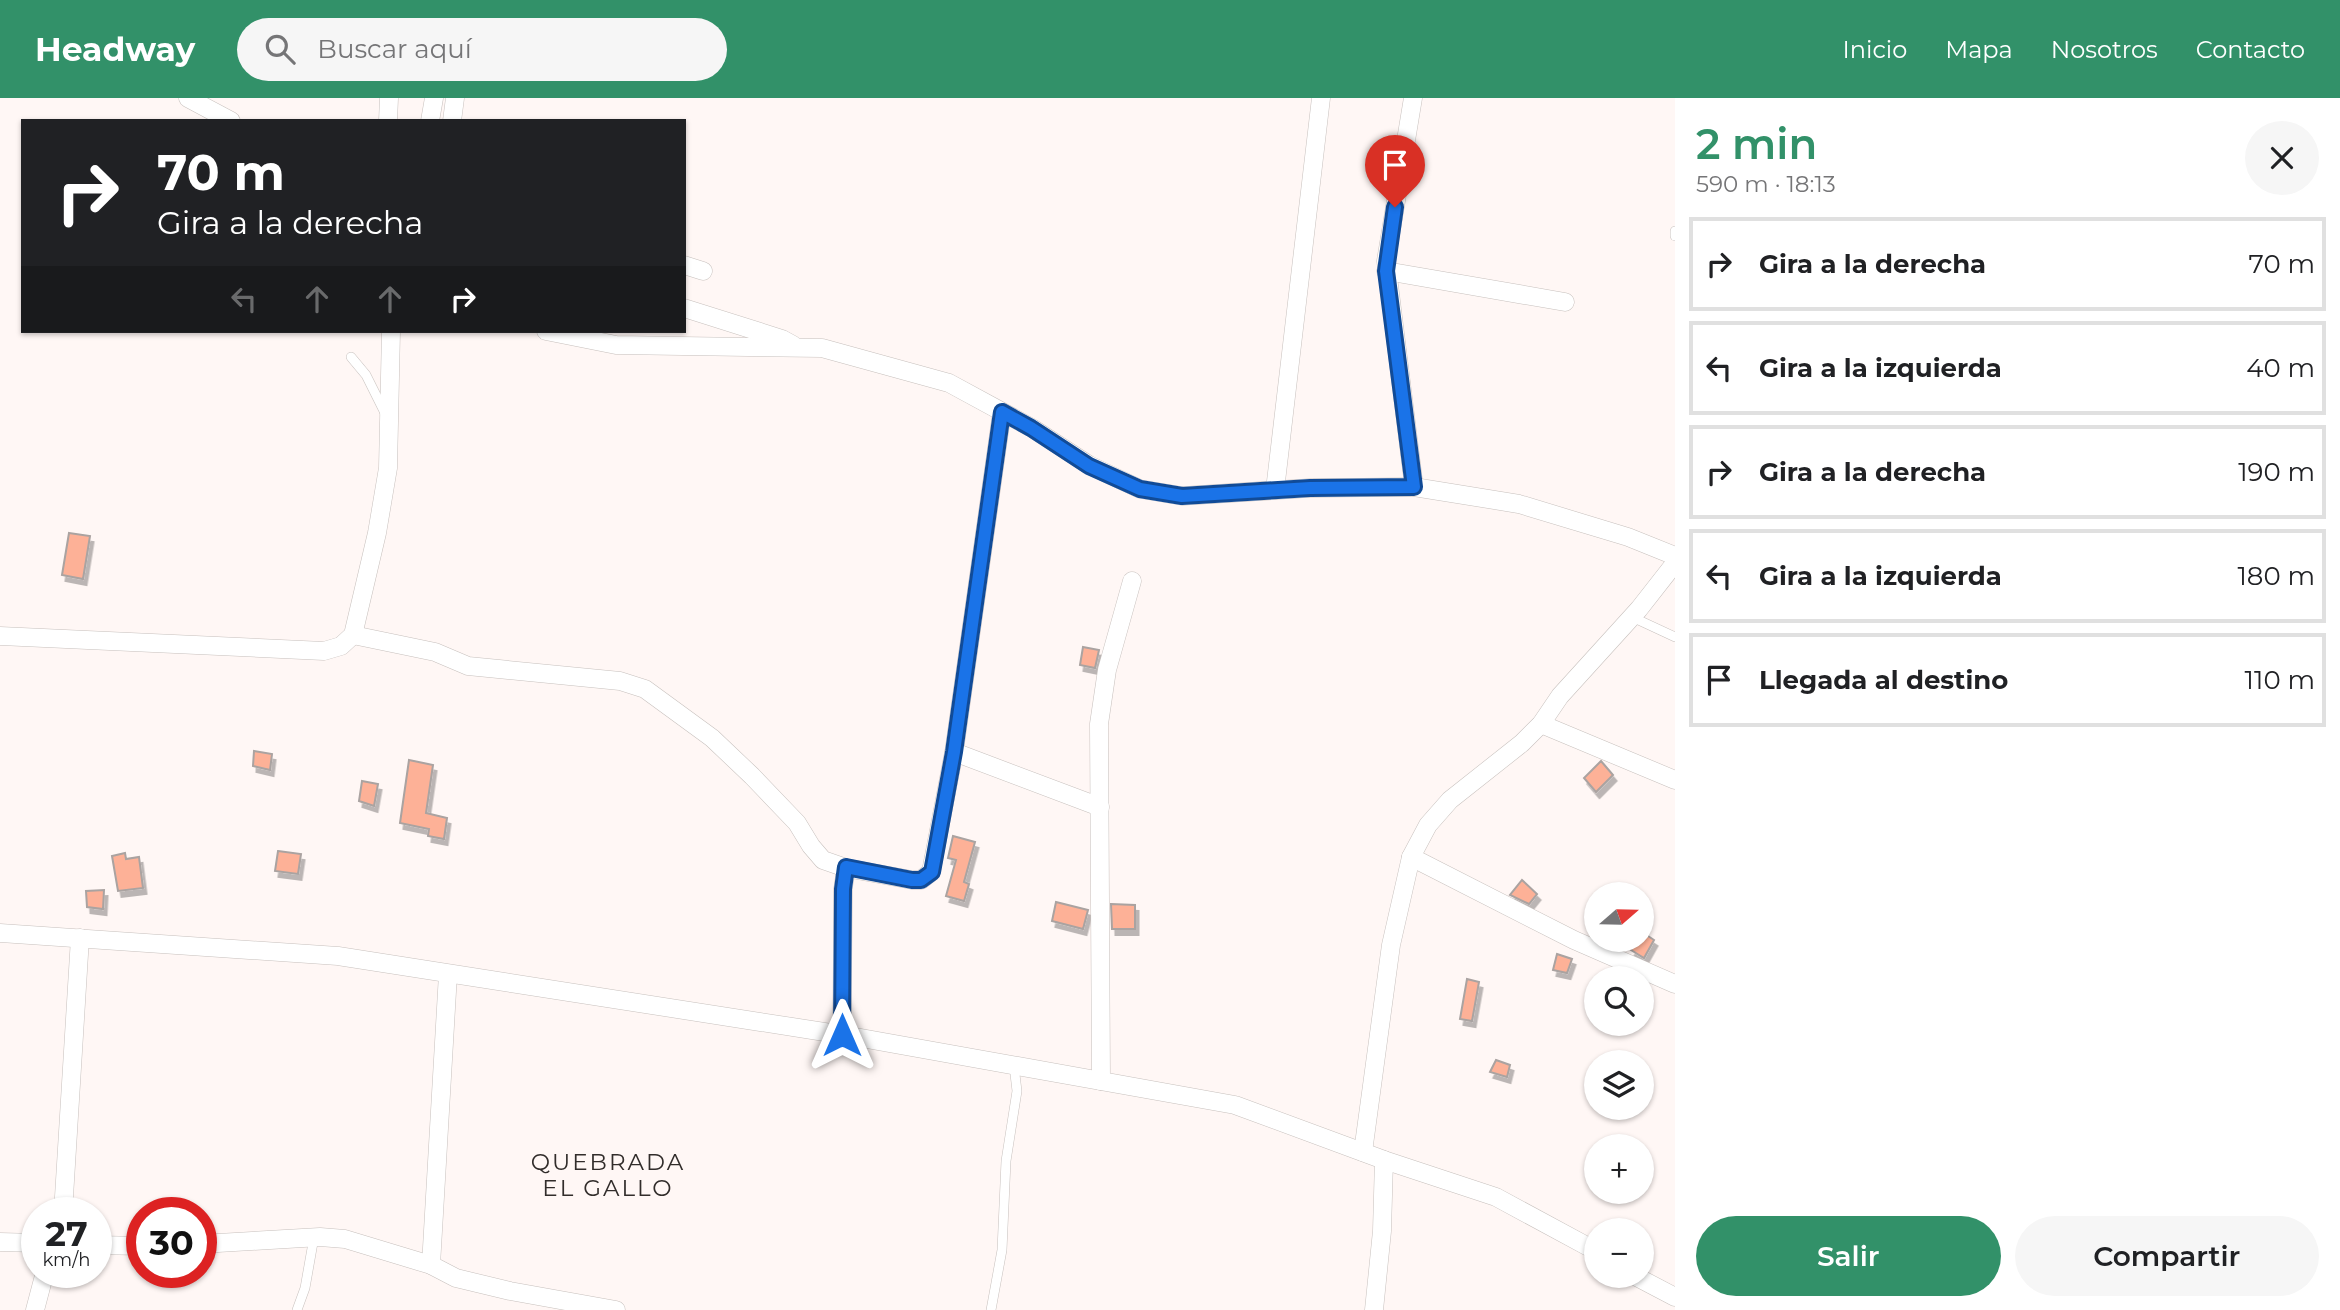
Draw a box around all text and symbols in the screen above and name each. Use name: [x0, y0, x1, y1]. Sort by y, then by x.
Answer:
search box: [237, 18, 727, 81]
text: Headway: [35, 29, 195, 69]
icon: search: [261, 30, 299, 68]
text: Buscar aquí: [317, 33, 472, 65]
text: Inicio: [1842, 35, 1907, 64]
text: Mapa: [1945, 35, 2013, 64]
text: Nosotros: [2051, 35, 2158, 64]
text: Contacto: [2196, 35, 2305, 64]
text: 2 min: [1696, 118, 1817, 170]
button: close: [2245, 121, 2319, 195]
pin: [1365, 135, 1425, 207]
text: 70 m: [157, 143, 285, 202]
icon: arrive: [1376, 146, 1414, 184]
icon: right: [42, 147, 133, 238]
text: 590 m · 18:13: [1696, 170, 1836, 198]
text: Gira a la derecha: [157, 203, 423, 242]
icon: right: [1700, 245, 1738, 283]
text: Gira a la derecha: [1759, 248, 1986, 280]
text: 70 m: [2249, 248, 2315, 280]
icon: left: [225, 280, 263, 318]
icon: ahead: [298, 280, 336, 318]
icon: ahead: [371, 280, 409, 318]
icon: right: [444, 280, 482, 318]
icon: left: [1700, 349, 1738, 387]
text: Gira a la izquierda: [1759, 352, 2002, 384]
text: 40 m: [2246, 352, 2315, 384]
icon: right: [1700, 453, 1738, 491]
text: Gira a la derecha: [1759, 456, 1986, 488]
text: 190 m: [2238, 456, 2315, 488]
icon: left: [1700, 557, 1738, 595]
text: Gira a la izquierda: [1759, 560, 2002, 592]
text: 180 m: [2237, 560, 2315, 592]
icon: arrive: [1700, 661, 1738, 699]
text: Llegada al destino: [1759, 664, 2008, 696]
text: 110 m: [2245, 664, 2315, 696]
north arrow: [1584, 882, 1654, 952]
map controls: [1584, 882, 1654, 1288]
button: search: [1584, 966, 1654, 1036]
position arrow: [805, 998, 879, 1072]
button: layers: [1584, 1050, 1654, 1120]
button: +: [1584, 1134, 1654, 1204]
district label: QUEBRADA EL GALLO: [531, 1148, 685, 1202]
speed limit sign: 30: [126, 1197, 217, 1288]
text: 27: [45, 1212, 88, 1255]
button: Salir: [1696, 1216, 2001, 1296]
button: Compartir: [2015, 1216, 2319, 1296]
button: −: [1584, 1218, 1654, 1288]
text: km/h: [42, 1249, 91, 1271]

